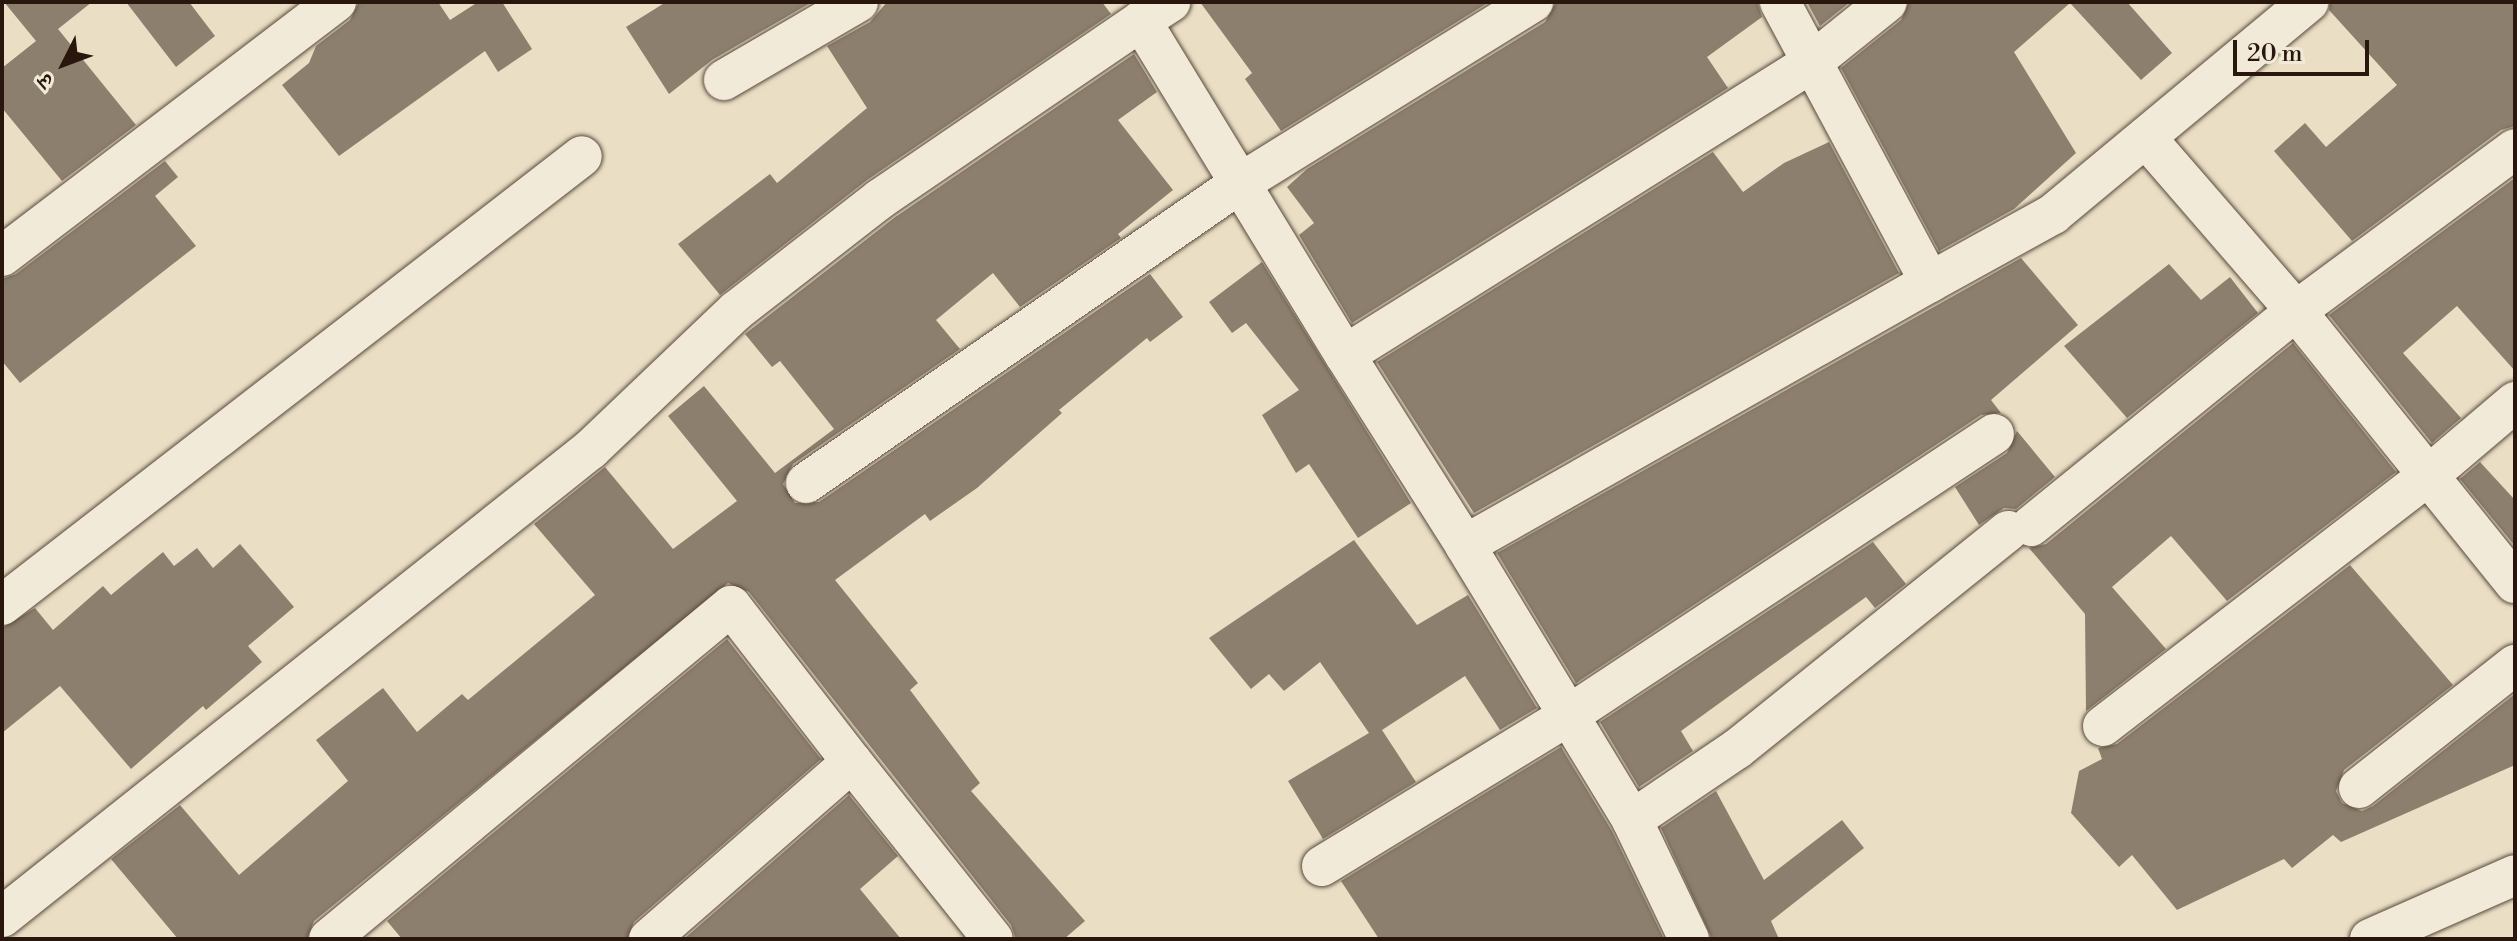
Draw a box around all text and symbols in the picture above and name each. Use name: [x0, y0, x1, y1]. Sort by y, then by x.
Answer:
north arrow: [24, 24, 104, 104]
scale bar: [2237, 24, 2373, 74]
text: 20 m: [2247, 39, 2303, 69]
text: उ: [32, 67, 60, 94]

